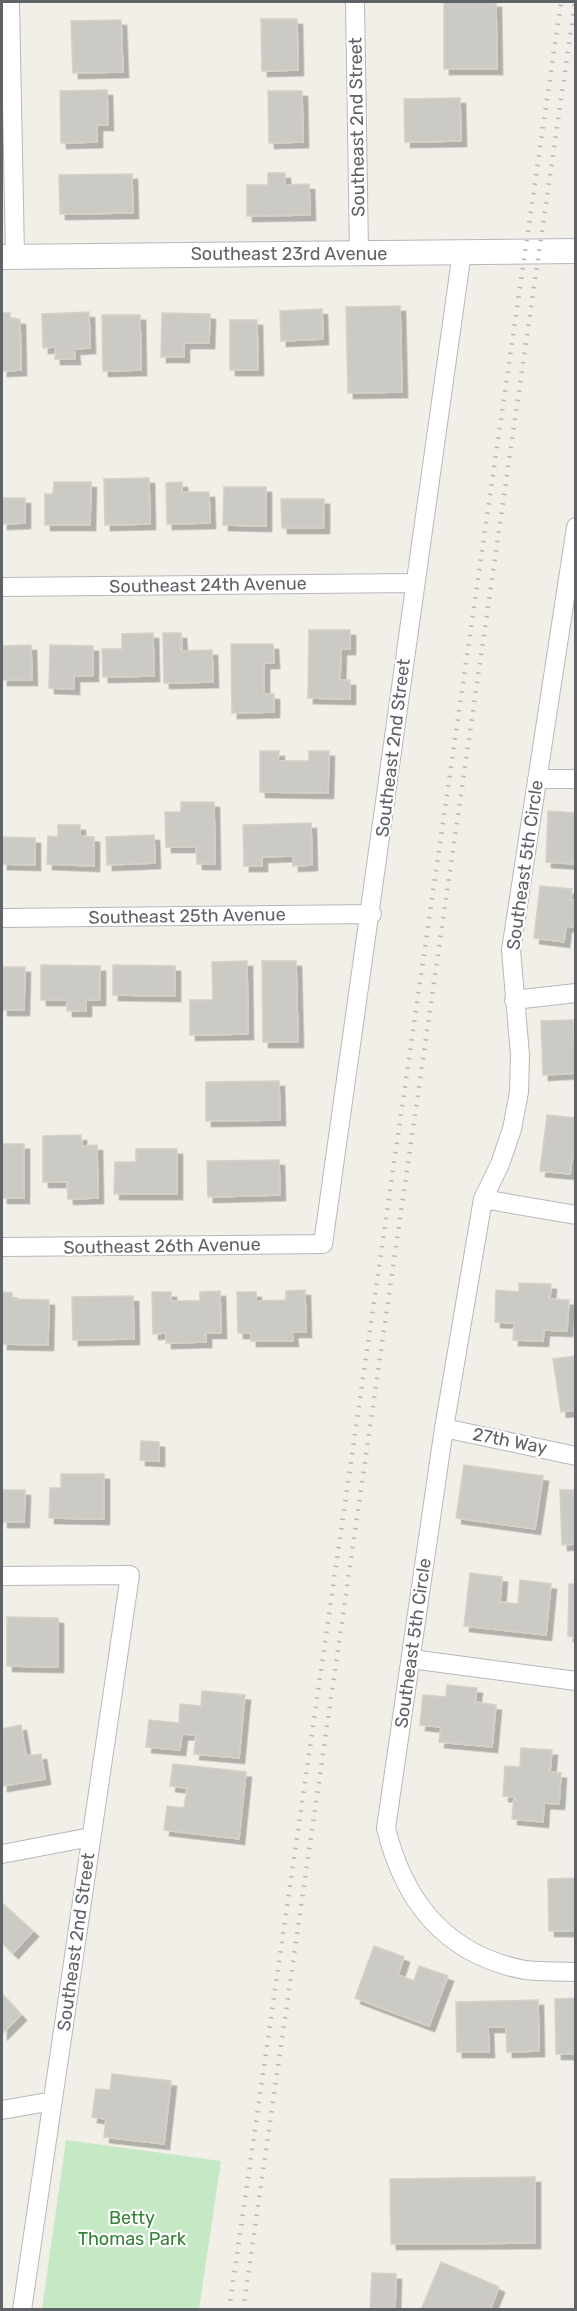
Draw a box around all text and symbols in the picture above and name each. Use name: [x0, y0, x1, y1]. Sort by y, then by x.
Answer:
street label: Southeast 2nd Street: [344, 37, 370, 217]
street label: Southeast 23rd Avenue: [191, 243, 387, 265]
street label: Southeast 24th Avenue: [109, 572, 307, 598]
street label: Southeast 2nd Street: [371, 658, 415, 838]
street label: Southeast 5th Circle: [502, 779, 548, 951]
street label: Southeast 25th Avenue: [88, 903, 286, 929]
street label: Southeast 26th Avenue: [63, 1233, 261, 1259]
street label: 27th Way: [471, 1423, 549, 1459]
street label: Southeast 5th Circle: [390, 1557, 436, 1729]
street label: Southeast 2nd Street: [53, 1852, 99, 2032]
park label: Betty Thomas Park: [78, 2207, 187, 2250]

